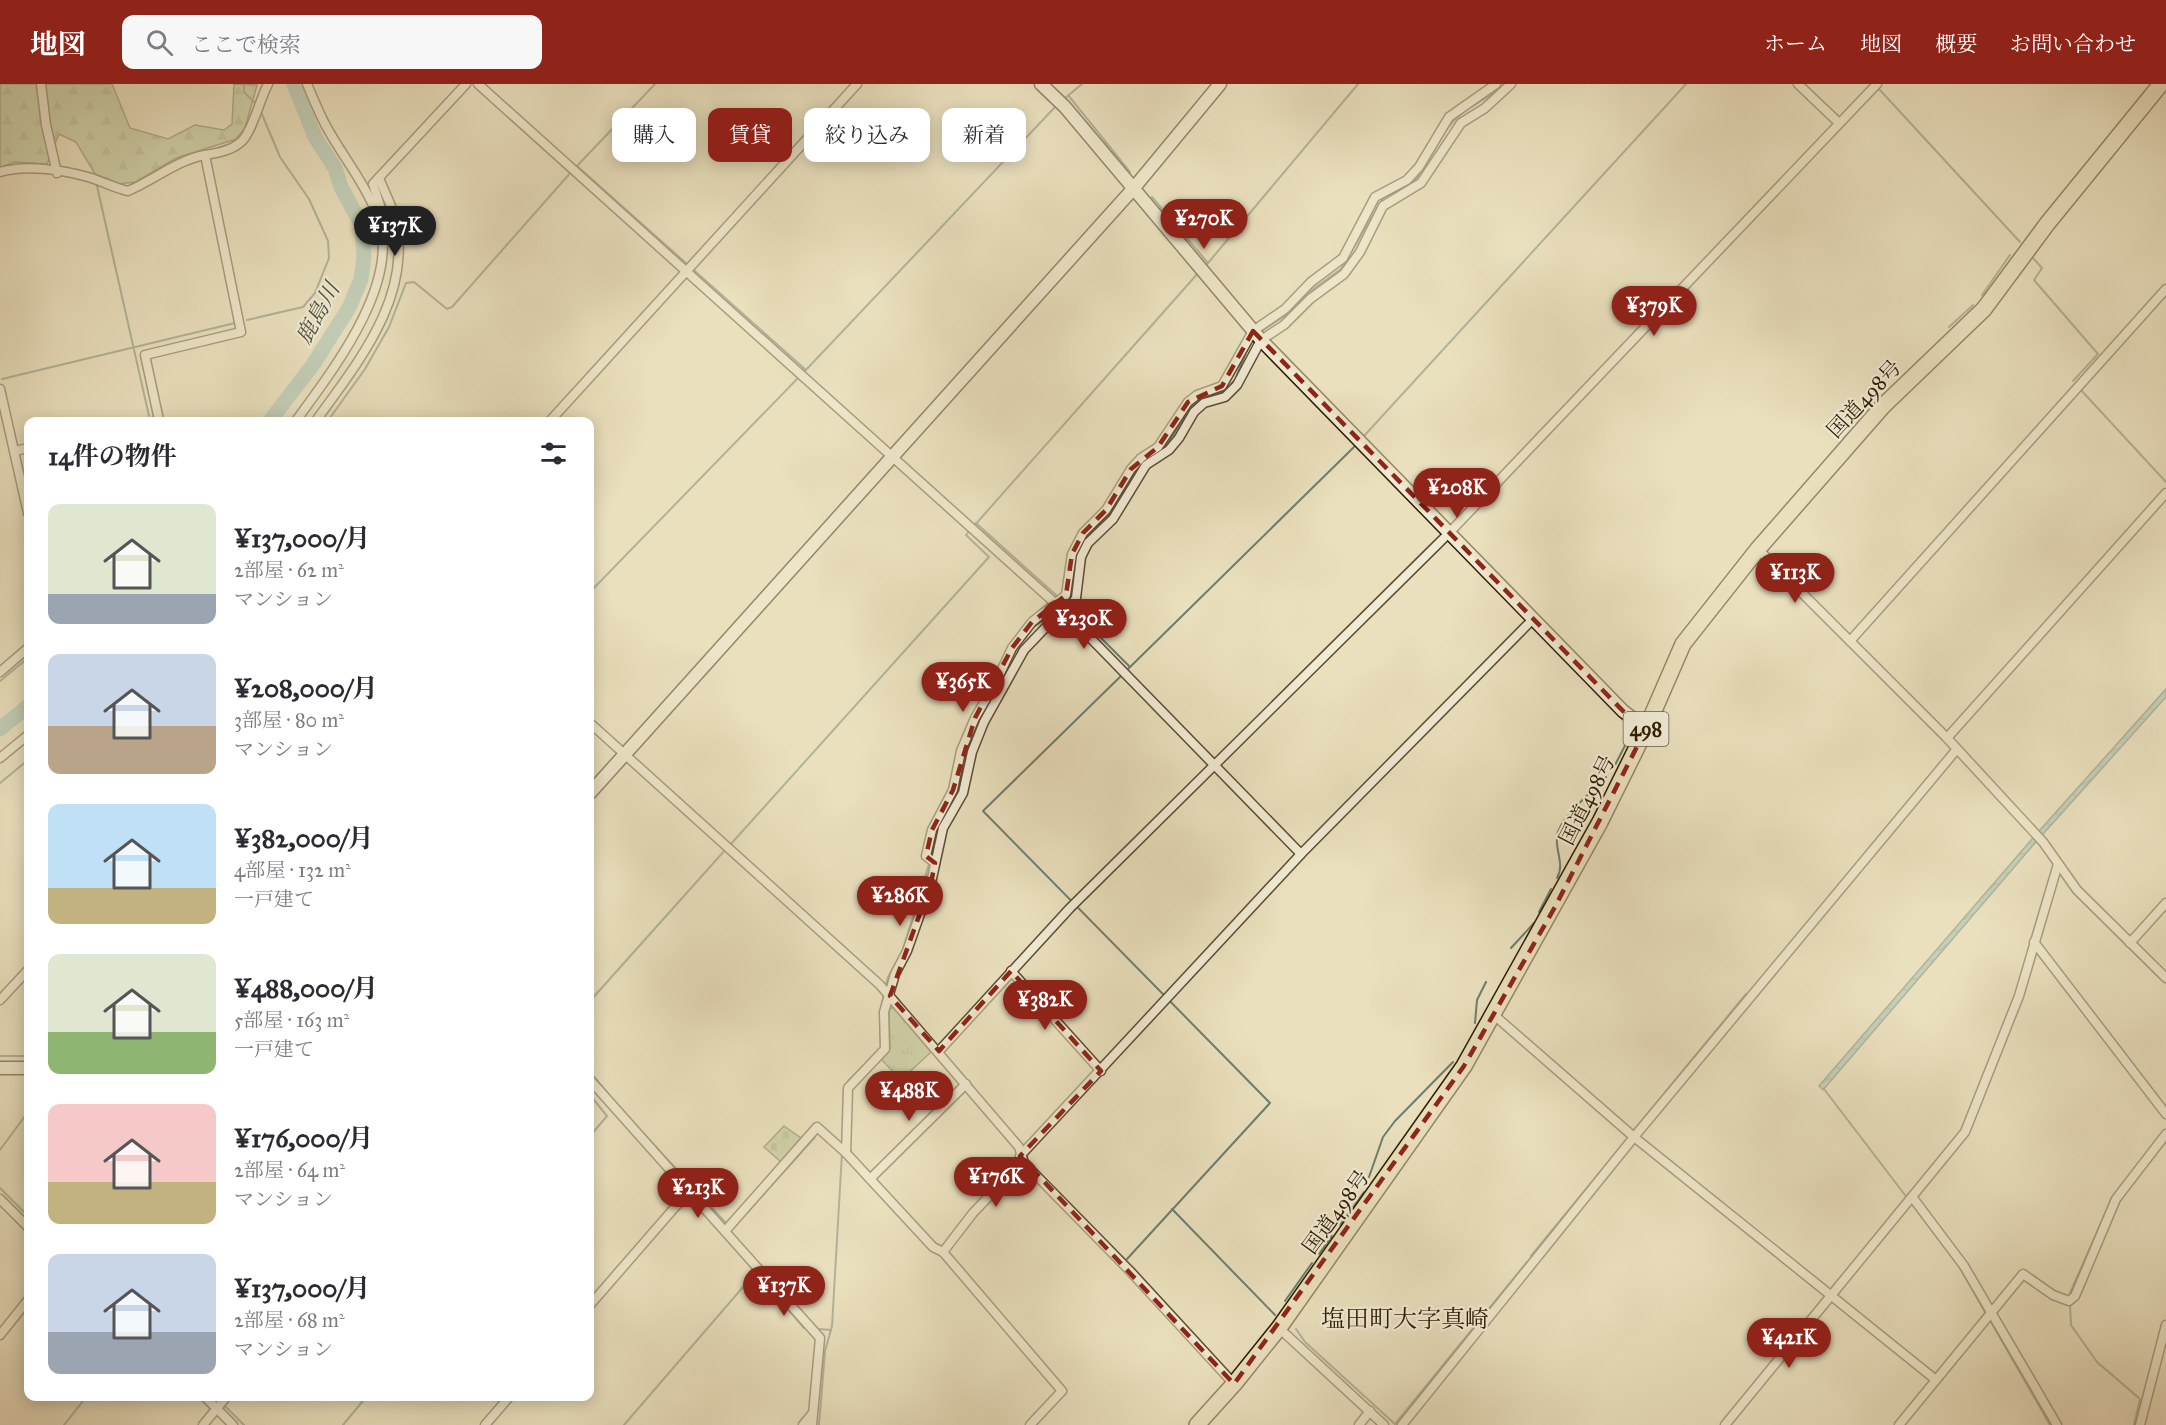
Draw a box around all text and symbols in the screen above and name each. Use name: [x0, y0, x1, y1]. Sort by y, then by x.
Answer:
search box: [122, 15, 542, 69]
icon: search: [143, 26, 176, 59]
text: 地図: [30, 27, 86, 62]
text: ここで検索: [191, 31, 301, 58]
text: ホーム: [1764, 31, 1827, 57]
text: 地図: [1860, 31, 1902, 57]
text: 概要: [1935, 31, 1977, 57]
text: お問い合わせ: [2010, 31, 2136, 57]
chip: 購入: [612, 108, 696, 162]
chip: 賃貸: [708, 108, 792, 162]
chip: 絞り込み: [804, 108, 930, 162]
chip: 新着: [942, 108, 1026, 162]
pin: ¥270K: [1162, 199, 1246, 250]
pin: ¥137K: [353, 206, 437, 257]
text: ¥270K: [1175, 206, 1233, 230]
text: ¥137K: [368, 213, 422, 237]
water label: 鹿島川: [290, 276, 346, 349]
pin: ¥379K: [1612, 286, 1696, 337]
text: ¥379K: [1626, 293, 1682, 317]
street label: 国道498号: [1821, 355, 1907, 443]
icon: filters: [537, 437, 570, 470]
text: 14件の物件: [48, 440, 177, 472]
pin: ¥208K: [1415, 468, 1499, 519]
text: ¥208K: [1427, 475, 1487, 499]
text: ¥137,000/月: [234, 522, 370, 554]
icon: home: [96, 528, 168, 600]
pin: ¥113K: [1753, 553, 1837, 604]
text: 2部屋 · 62 m²: [234, 558, 344, 582]
text: ¥113K: [1769, 560, 1821, 584]
text: マンション: [234, 587, 333, 611]
pin: ¥230K: [1042, 599, 1126, 650]
text: ¥230K: [1056, 606, 1112, 630]
pin: ¥365K: [921, 662, 1005, 713]
text: ¥365K: [936, 669, 990, 693]
text: ¥208,000/月: [234, 672, 378, 704]
icon: home: [96, 678, 168, 750]
text: 3部屋 · 80 m²: [234, 708, 344, 732]
road number: 498: [1624, 712, 1668, 746]
text: マンション: [234, 737, 333, 761]
street label: 国道498号: [1553, 751, 1621, 849]
text: ¥382,000/月: [234, 822, 374, 854]
icon: home: [96, 828, 168, 900]
text: 4部屋 · 132 m²: [234, 858, 351, 882]
pin: ¥286K: [858, 876, 942, 927]
text: ¥286K: [871, 883, 929, 907]
text: 一戸建て: [234, 887, 314, 911]
text: ¥488,000/月: [234, 972, 378, 1004]
icon: home: [96, 978, 168, 1050]
pin: ¥382K: [1003, 980, 1087, 1031]
text: ¥382K: [1017, 987, 1073, 1011]
text: 5部屋 · 163 m²: [234, 1008, 349, 1032]
text: 一戸建て: [234, 1037, 314, 1061]
pin: ¥488K: [867, 1071, 951, 1122]
text: ¥488K: [879, 1078, 939, 1102]
text: ¥176,000/月: [234, 1122, 374, 1154]
icon: home: [96, 1128, 168, 1200]
pin: ¥176K: [954, 1157, 1038, 1208]
text: 2部屋 · 64 m²: [234, 1158, 345, 1182]
text: ¥176K: [968, 1164, 1024, 1188]
street label: 国道498号: [1297, 1165, 1375, 1259]
pin: ¥213K: [656, 1168, 740, 1219]
text: ¥213K: [671, 1175, 725, 1199]
text: マンション: [234, 1187, 333, 1211]
pin: ¥137K: [742, 1266, 826, 1317]
text: ¥137,000/月: [234, 1272, 370, 1304]
text: ¥137K: [757, 1273, 811, 1297]
icon: home: [96, 1278, 168, 1350]
district label: 塩田町大字真崎: [1321, 1304, 1489, 1334]
text: 2部屋 · 68 m²: [234, 1308, 345, 1332]
pin: ¥421K: [1747, 1318, 1831, 1369]
text: ¥421K: [1761, 1325, 1817, 1349]
text: マンション: [234, 1337, 333, 1361]

